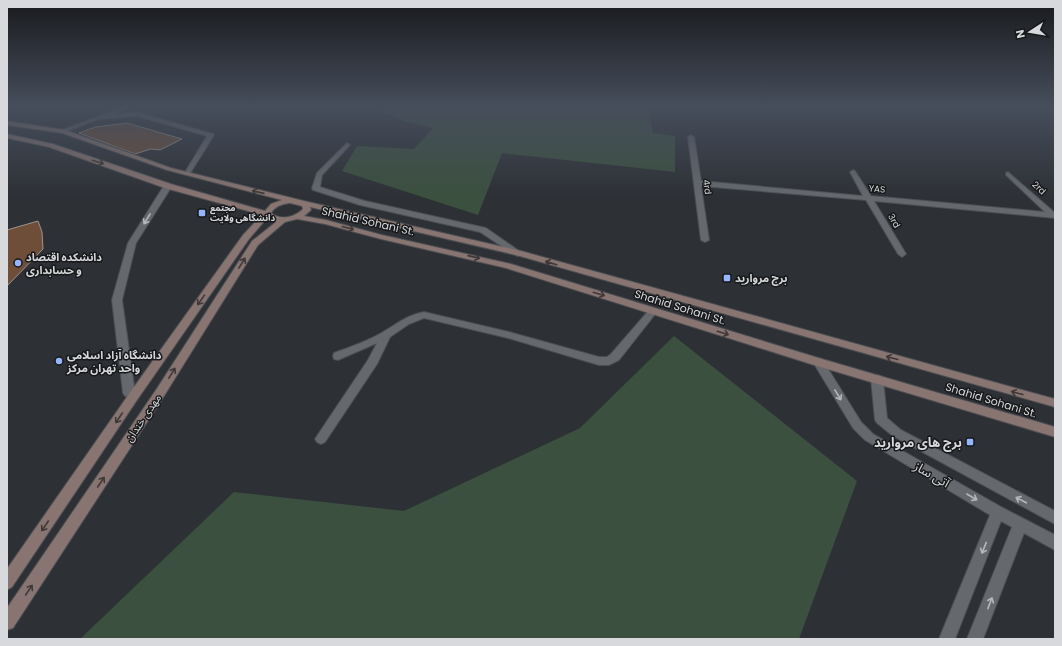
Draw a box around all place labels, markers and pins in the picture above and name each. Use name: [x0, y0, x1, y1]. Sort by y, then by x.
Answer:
place label: مجتمع دانشگاهی ولایت: [210, 202, 275, 224]
marker: مجتمع دانشگاهی ولایت: [197, 208, 207, 218]
place label: دانشکده اقتصاد و حسابداری: [26, 249, 102, 278]
marker: دانشکده اقتصاد و حسابداری: [13, 258, 23, 268]
place label: برج مروارید: [735, 270, 788, 286]
marker: برج مروارید: [722, 273, 732, 283]
place label: دانشگاه آزاد اسلامی واحد تهران مرکز: [66, 347, 162, 376]
marker: دانشگاه آزاد اسلامی واحد تهران مرکز: [54, 356, 64, 366]
place label: برج های مروارید: [874, 433, 962, 452]
marker: برج های مروارید: [965, 437, 975, 447]

